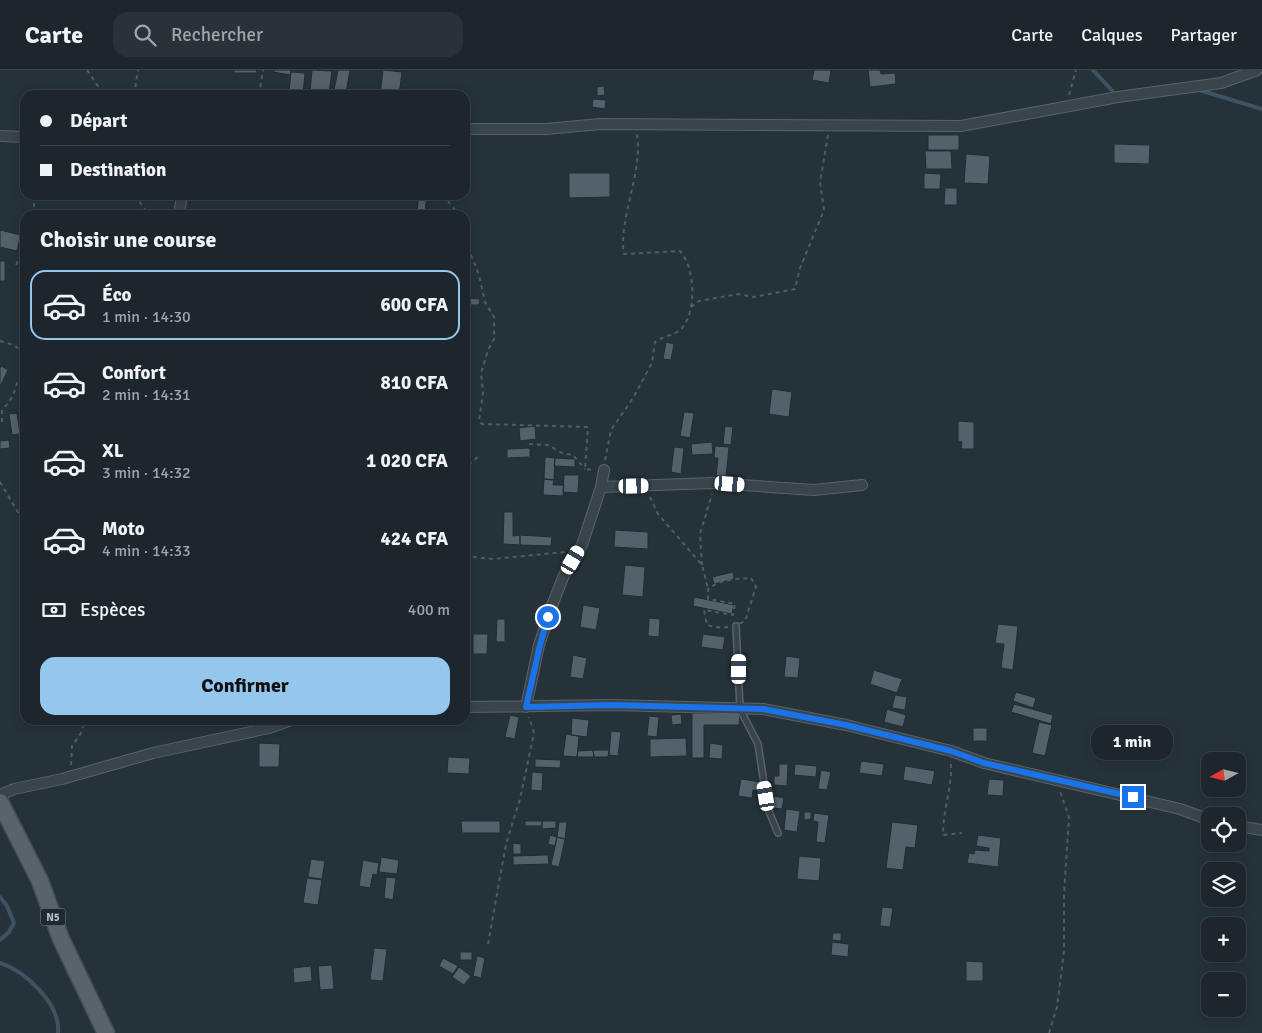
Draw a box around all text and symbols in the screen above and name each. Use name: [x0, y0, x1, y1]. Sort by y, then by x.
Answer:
search box: [113, 12, 463, 57]
text: Carte: [25, 20, 83, 50]
icon: search: [131, 21, 159, 49]
text: Rechercher: [171, 23, 263, 47]
text: Carte: [1011, 24, 1053, 46]
text: Calques: [1081, 24, 1143, 46]
text: Partager: [1171, 24, 1237, 46]
text: Départ: [70, 109, 127, 133]
text: Destination: [70, 158, 166, 182]
text: Choisir une course: [40, 226, 216, 253]
icon: car: [42, 283, 87, 328]
text: Éco: [102, 283, 132, 307]
text: 600 CFA: [380, 293, 448, 317]
text: 1 min · 14:30: [102, 307, 191, 327]
icon: car: [42, 361, 87, 406]
text: Confort: [102, 361, 166, 385]
text: 810 CFA: [380, 371, 448, 395]
text: 2 min · 14:31: [102, 385, 191, 405]
icon: car: [42, 439, 87, 484]
text: XL: [102, 439, 124, 463]
text: 1 020 CFA: [366, 449, 448, 473]
text: 3 min · 14:32: [102, 463, 191, 483]
car: [714, 475, 745, 493]
car: [618, 478, 649, 494]
icon: car: [42, 517, 87, 562]
text: Moto: [102, 517, 145, 541]
text: 424 CFA: [380, 527, 448, 551]
text: 4 min · 14:33: [102, 541, 191, 561]
car: [559, 543, 586, 577]
icon: cash: [40, 596, 68, 624]
text: Espèces: [80, 598, 145, 622]
text: 400 m: [408, 600, 450, 620]
route start: [537, 606, 559, 628]
car: [731, 654, 746, 684]
button: Confirmer: [40, 657, 450, 715]
callout: 1 min: [1092, 724, 1174, 760]
text: 1 min: [1113, 732, 1151, 752]
north arrow: [1201, 752, 1246, 798]
map controls: [1201, 752, 1246, 1017]
car: [756, 780, 775, 812]
route end: [1122, 786, 1144, 808]
button: locate: [1201, 807, 1246, 852]
button: layers: [1201, 862, 1246, 907]
road number: N5: [40, 909, 66, 926]
button: +: [1201, 917, 1246, 962]
button: −: [1201, 972, 1246, 1017]

